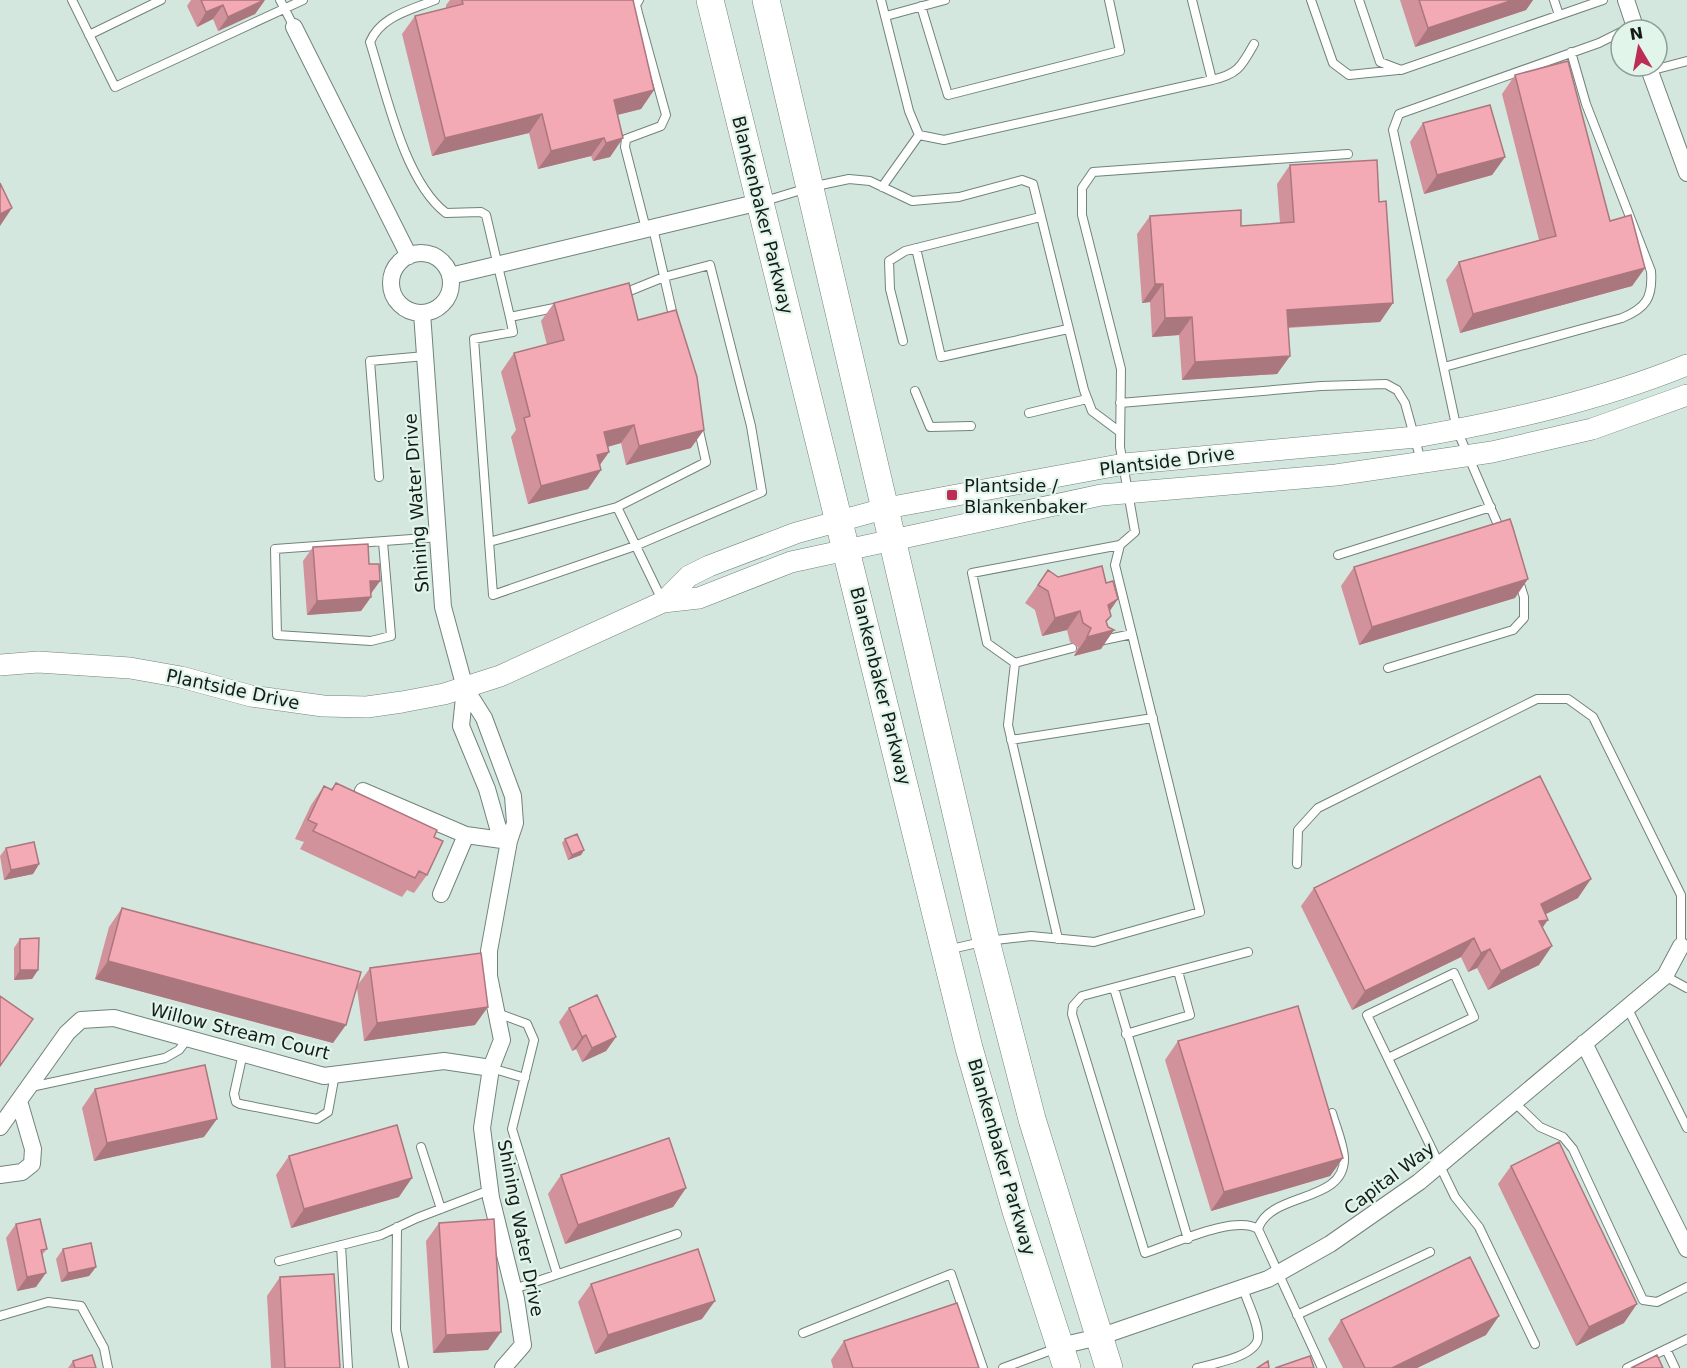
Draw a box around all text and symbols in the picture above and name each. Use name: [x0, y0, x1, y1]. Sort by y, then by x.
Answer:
north arrow: [1609, 18, 1669, 78]
text: N: [1628, 23, 1645, 44]
street label: Blankenbaker Parkway: [728, 114, 798, 317]
street label: Shining Water Drive: [399, 413, 433, 593]
street label: Plantside Drive: [1098, 442, 1236, 480]
place label: Plantside / Blankenbaker: [964, 475, 1087, 517]
marker: Plantside / Blankenbaker: [945, 488, 959, 502]
street label: Blankenbaker Parkway: [846, 585, 916, 788]
street label: Plantside Drive: [164, 665, 302, 713]
street label: Willow Stream Court: [148, 999, 332, 1063]
street label: Blankenbaker Parkway: [964, 1056, 1040, 1258]
street label: Capital Way: [1340, 1137, 1438, 1219]
street label: Shining Water Drive: [494, 1138, 548, 1318]

